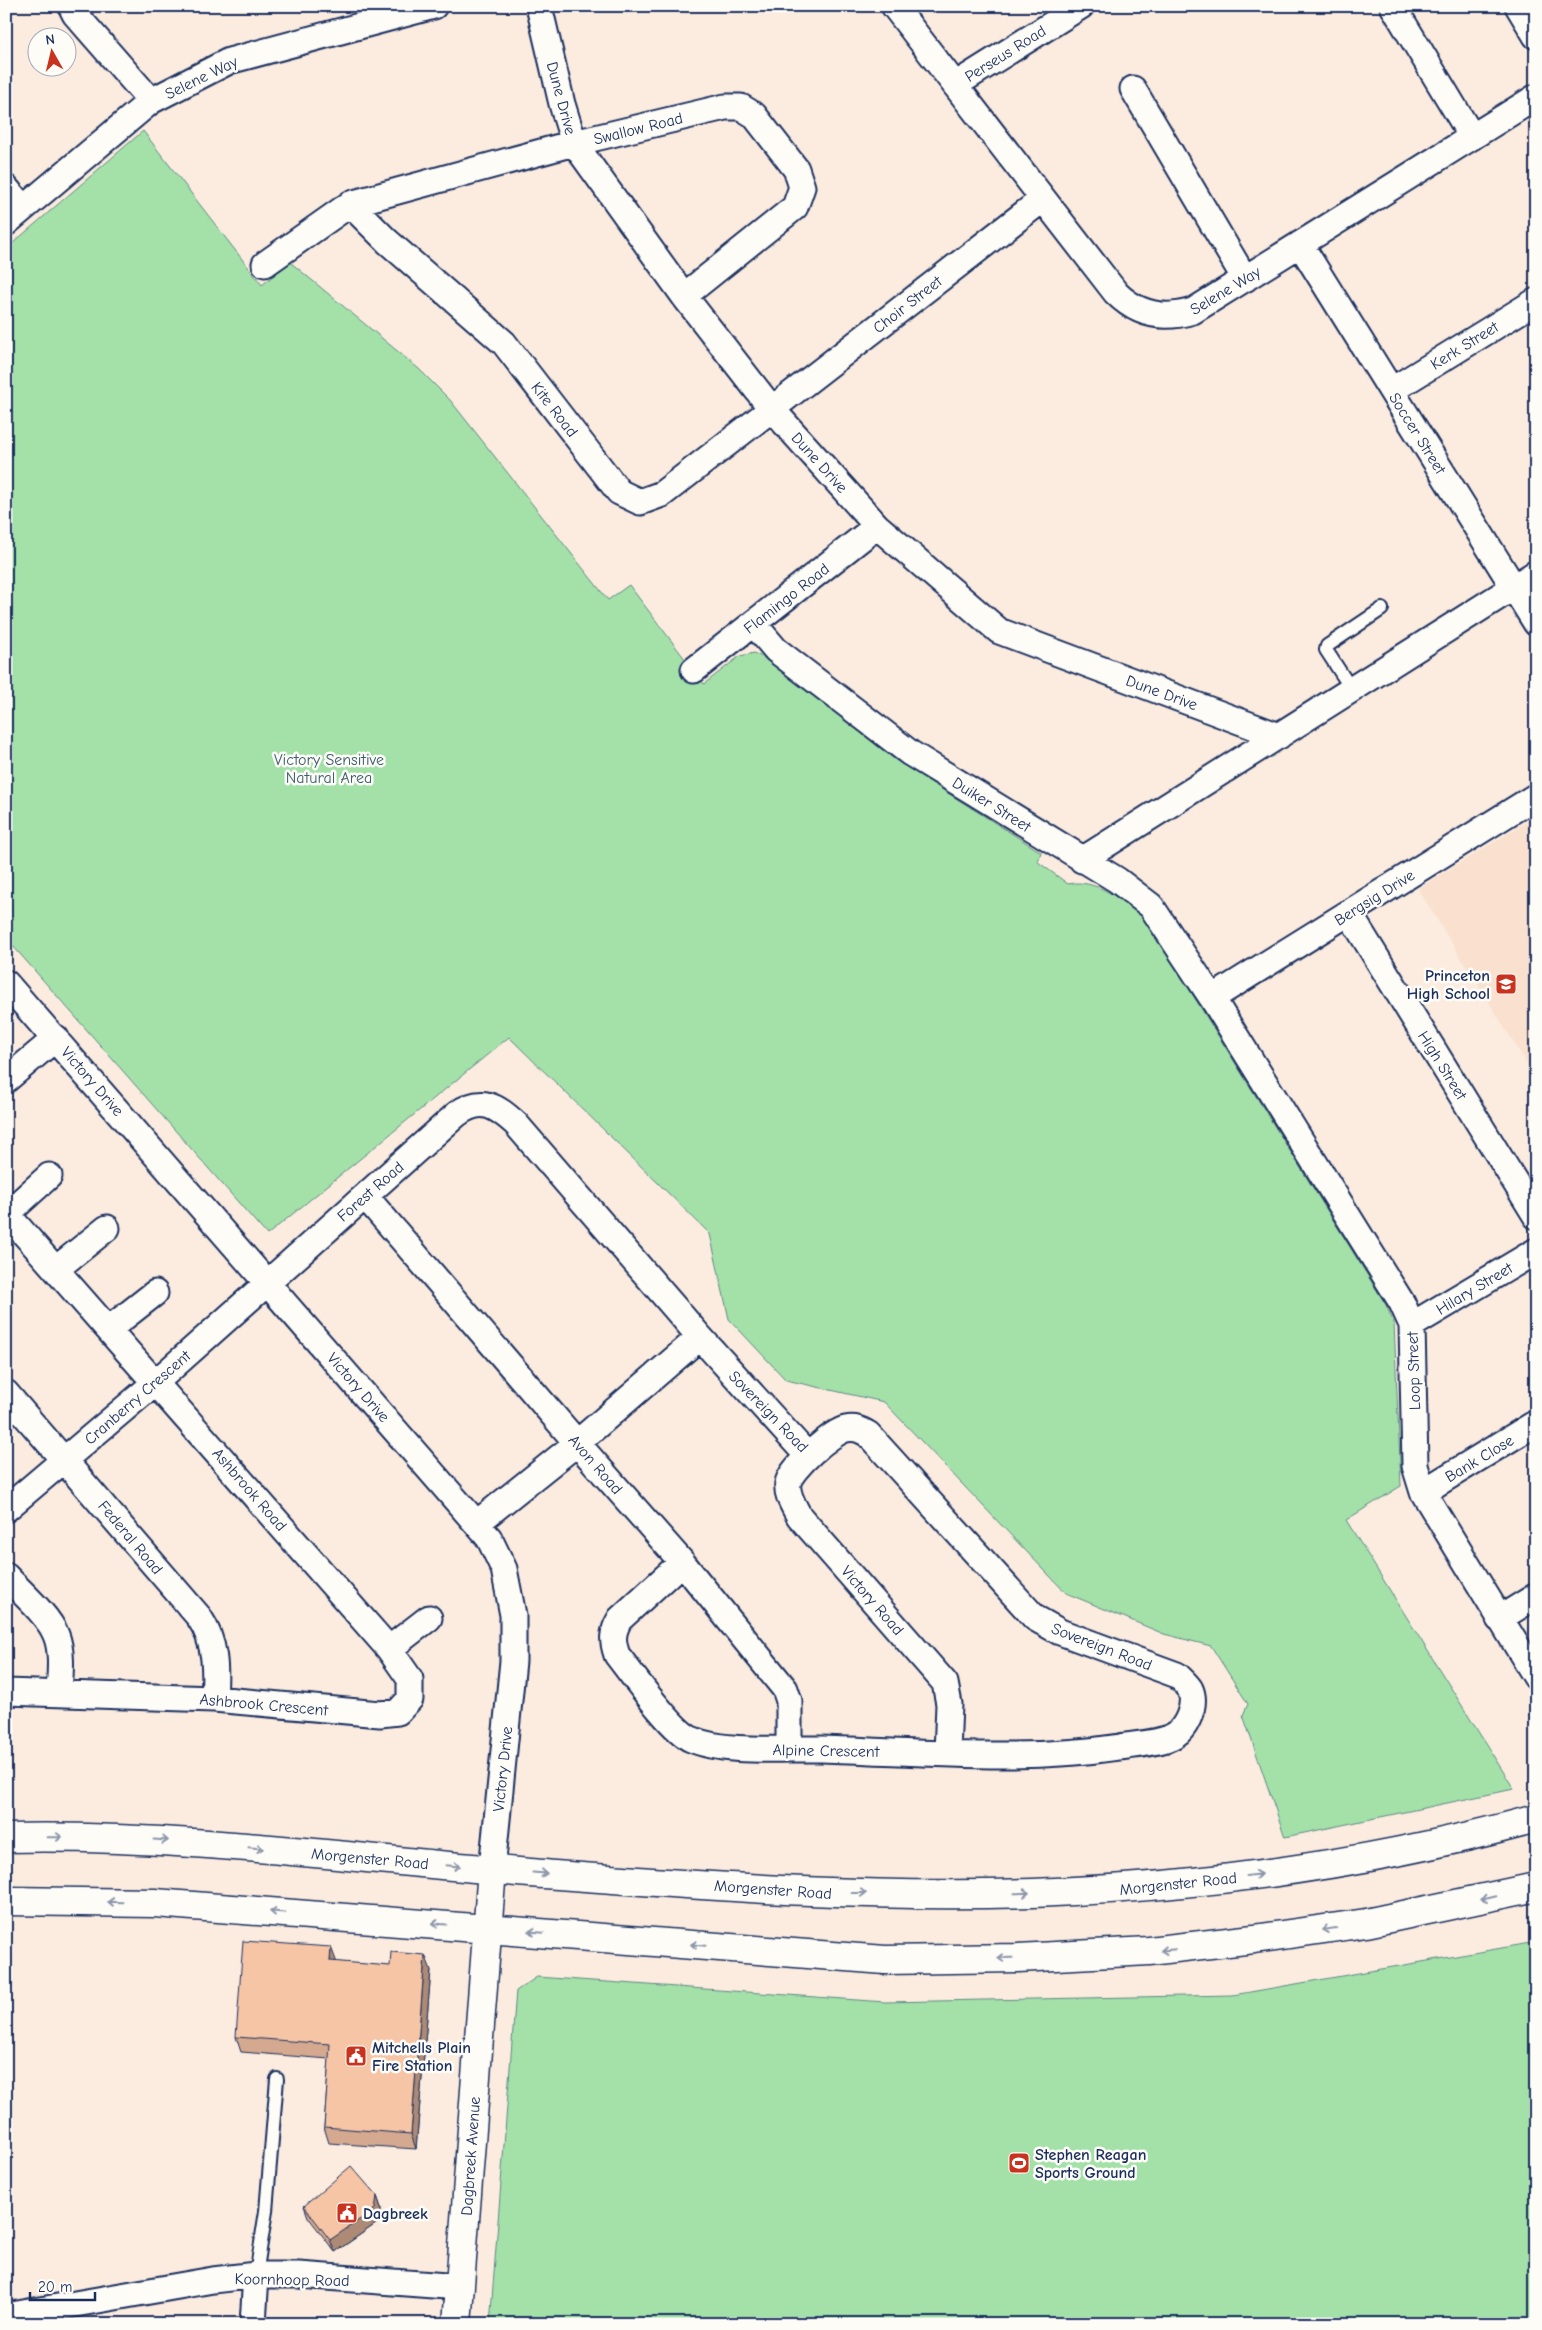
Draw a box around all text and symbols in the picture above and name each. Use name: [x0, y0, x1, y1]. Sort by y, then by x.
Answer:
street label: Perseus Road: [962, 22, 1049, 86]
north arrow: [28, 28, 78, 78]
text: N: [45, 31, 56, 49]
street label: Selene Way: [162, 52, 242, 103]
street label: Dune Drive: [543, 60, 579, 137]
street label: Swallow Road: [592, 109, 685, 149]
street label: Selene Way: [1187, 262, 1265, 319]
street label: Choir Street: [870, 272, 946, 337]
street label: Kerk Street: [1427, 318, 1502, 374]
street label: Kite Road: [527, 379, 581, 441]
street label: Soccer Street: [1385, 390, 1450, 478]
street label: Dune Drive: [788, 429, 851, 497]
street label: Flamingo Road: [740, 560, 833, 638]
street label: Dune Drive: [1123, 672, 1200, 714]
park label: Victory Sensitive Natural Area: [274, 751, 384, 787]
street label: Duiker Street: [949, 774, 1034, 836]
street label: Bergsig Drive: [1331, 866, 1418, 930]
place label: Princeton High School: [1407, 967, 1490, 1003]
school or university icon: Princeton High School: [1494, 972, 1518, 996]
street label: High Street: [1414, 1028, 1471, 1104]
street label: Victory Drive: [57, 1043, 127, 1120]
street label: Forest Road: [334, 1158, 407, 1225]
street label: Hilary Street: [1433, 1259, 1516, 1319]
street label: Loop Street: [1404, 1331, 1424, 1411]
street label: Cranberry Crescent: [81, 1347, 195, 1449]
street label: Victory Drive: [323, 1349, 393, 1426]
street label: Sovereign Road: [725, 1367, 812, 1456]
street label: Avon Road: [565, 1431, 626, 1498]
street label: Bank Close: [1442, 1431, 1517, 1486]
street label: Ashbrook Road: [208, 1445, 290, 1535]
street label: Federal Road: [94, 1497, 166, 1578]
street label: Victory Road: [837, 1562, 907, 1639]
street label: Sovereign Road: [1049, 1619, 1155, 1674]
street label: Ashbrook Crescent: [199, 1690, 329, 1720]
street label: Victory Drive: [490, 1726, 516, 1813]
street label: Alpine Crescent: [772, 1741, 880, 1761]
one-way arrow: [46, 1832, 63, 1842]
one-way arrow: [153, 1836, 169, 1845]
one-way arrow: [248, 1843, 264, 1853]
street label: Morgenster Road: [310, 1845, 430, 1873]
one-way arrow: [445, 1861, 461, 1871]
one-way arrow: [532, 1869, 548, 1878]
street label: Morgenster Road: [1118, 1869, 1238, 1899]
one-way arrow: [1245, 1870, 1261, 1880]
street label: Morgenster Road: [713, 1877, 832, 1903]
one-way arrow: [851, 1888, 867, 1898]
one-way arrow: [1014, 1889, 1030, 1898]
one-way arrow: [1481, 1894, 1497, 1903]
one-way arrow: [107, 1897, 123, 1907]
one-way arrow: [269, 1908, 285, 1917]
one-way arrow: [431, 1920, 447, 1929]
one-way arrow: [1321, 1924, 1337, 1934]
one-way arrow: [528, 1927, 544, 1936]
one-way arrow: [690, 1940, 706, 1950]
one-way arrow: [1160, 1945, 1176, 1954]
one-way arrow: [998, 1954, 1014, 1963]
place label: Mitchells Plain Fire Station: [372, 2039, 471, 2075]
public building icon: Mitchells Plain Fire Station: [344, 2044, 368, 2068]
street label: Dagbreek Avenue: [458, 2096, 484, 2216]
place label: Stephen Reagan Sports Ground: [1035, 2146, 1146, 2182]
sports icon: Stephen Reagan Sports Ground: [1007, 2151, 1031, 2175]
public building icon: Dagbreek: [335, 2201, 359, 2225]
place label: Dagbreek: [363, 2205, 428, 2223]
scale bar: [30, 2270, 95, 2302]
street label: Koornhoop Road: [234, 2270, 350, 2290]
text: 20 m: [38, 2278, 72, 2296]

